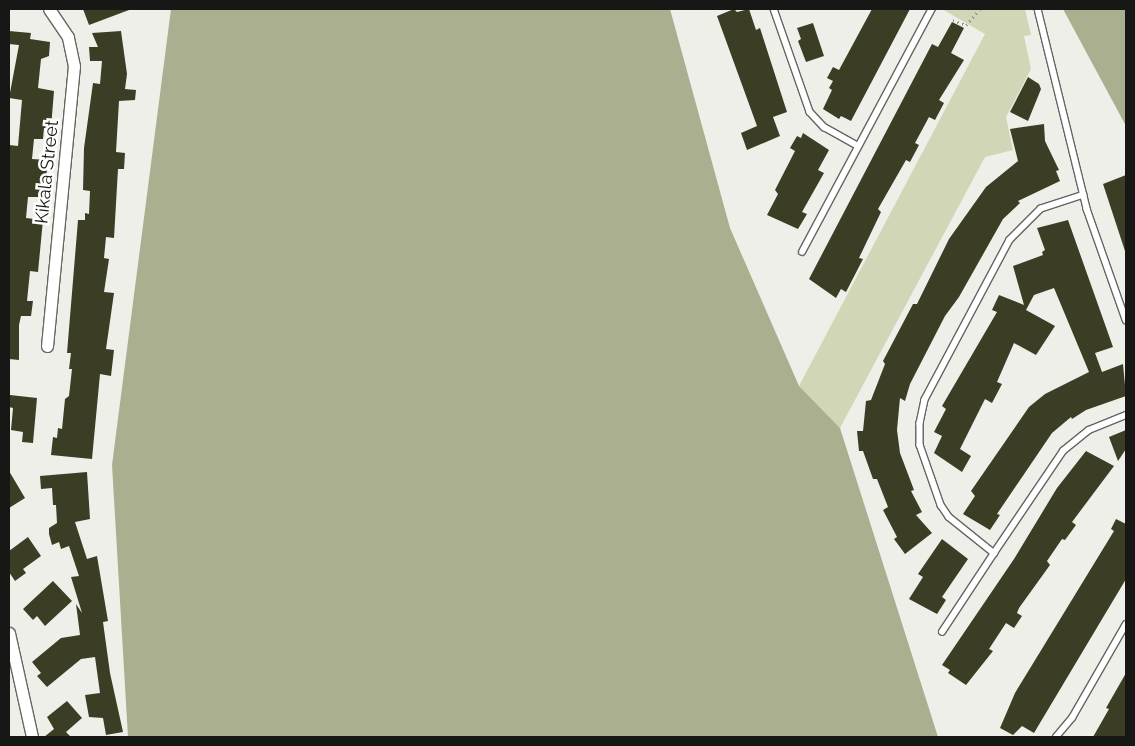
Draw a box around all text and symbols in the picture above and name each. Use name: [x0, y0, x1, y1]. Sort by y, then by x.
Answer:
street label: Kikala Street: [31, 119, 63, 225]

